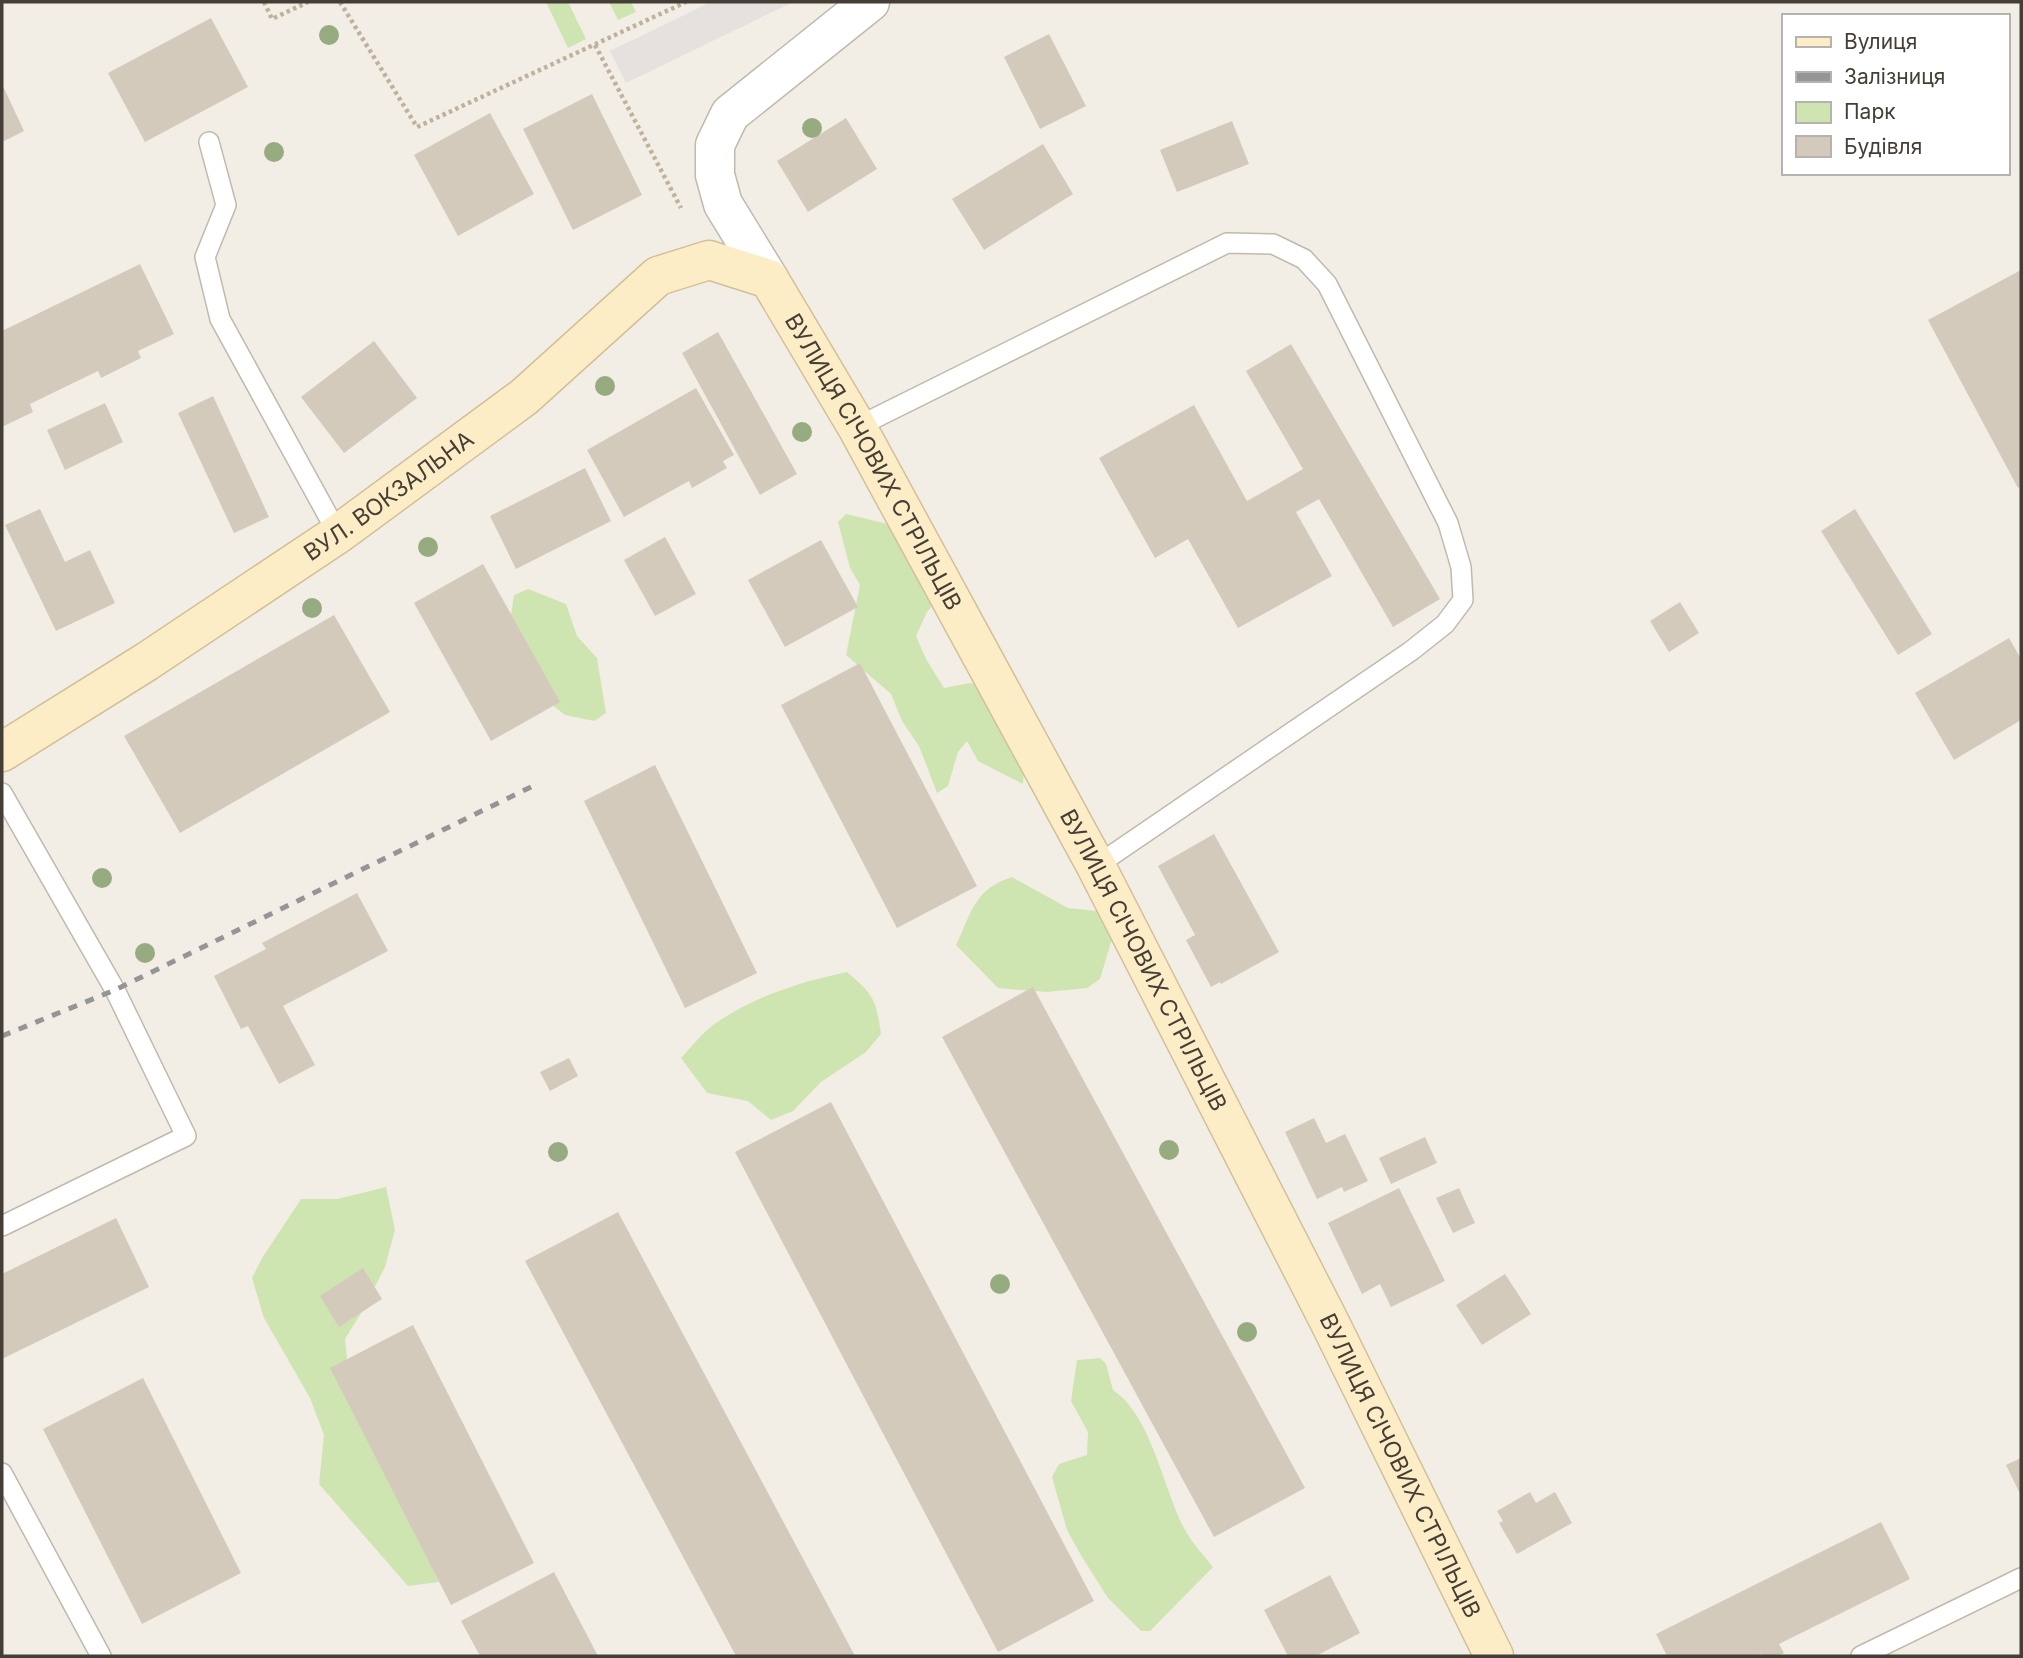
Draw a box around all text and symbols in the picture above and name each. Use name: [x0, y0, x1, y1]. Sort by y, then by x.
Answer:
legend: [1782, 14, 2009, 175]
text: Вулиця: [1844, 29, 1917, 54]
text: Залізниця: [1844, 64, 1945, 89]
text: Парк: [1844, 99, 1896, 124]
text: Будівля: [1844, 134, 1922, 159]
street label: ВУЛИЦЯ СІЧОВИХ СТРІЛЬЦІВ: [779, 308, 968, 615]
street label: ВУЛ. ВОКЗАЛЬНА: [298, 425, 479, 567]
street label: ВУЛИЦЯ СІЧОВИХ СТРІЛЬЦІВ: [1054, 804, 1233, 1116]
street label: ВУЛИЦЯ СІЧОВИХ СТРІЛЬЦІВ: [1314, 1309, 1487, 1622]

